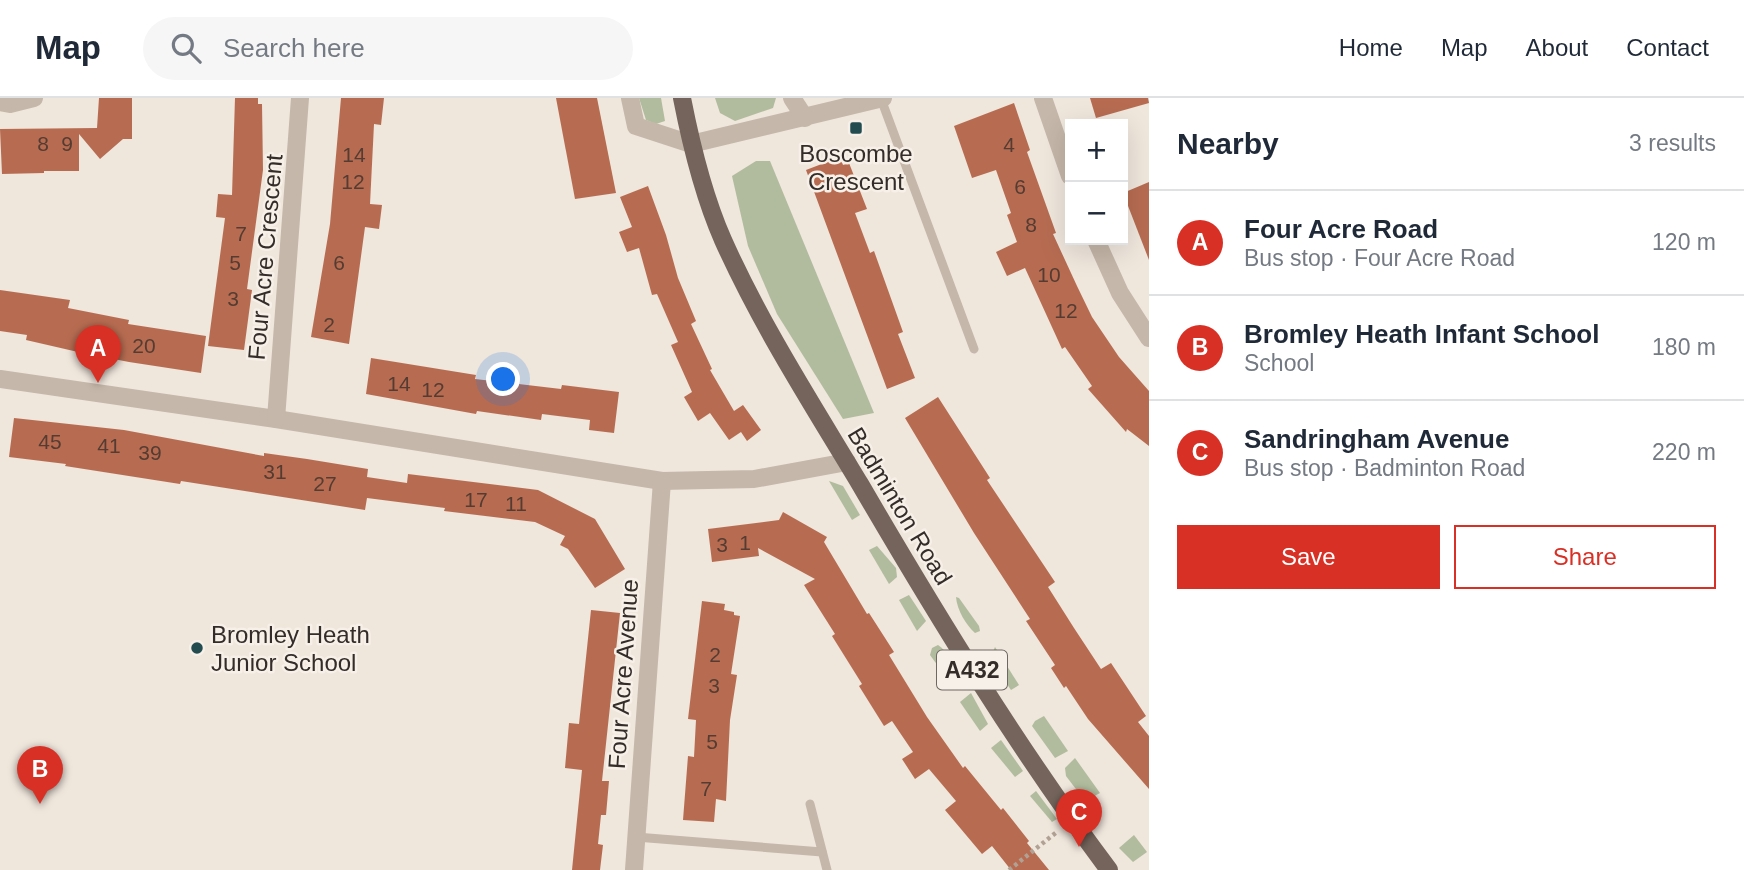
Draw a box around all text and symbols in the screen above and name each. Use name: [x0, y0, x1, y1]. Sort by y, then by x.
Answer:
search box: [143, 17, 633, 80]
text: Map: [35, 29, 101, 66]
icon: search: [167, 29, 205, 67]
text: Search here: [223, 33, 365, 63]
text: Home: [1339, 34, 1403, 61]
text: Map: [1441, 34, 1488, 61]
text: About: [1526, 34, 1588, 61]
text: Contact: [1626, 34, 1709, 61]
map controls: [1065, 119, 1128, 245]
button: +: [1065, 119, 1128, 182]
marker: Boscombe Crescent: [848, 120, 864, 136]
text: Nearby: [1177, 127, 1279, 160]
text: 3 results: [1629, 130, 1716, 156]
house number: 8: [37, 132, 49, 155]
house number: 9: [61, 132, 73, 155]
house number: 4: [1003, 133, 1015, 156]
place label: Boscombe Crescent: [799, 140, 913, 195]
house number: 14: [342, 143, 366, 166]
street label: Four Acre Crescent: [243, 153, 287, 361]
house number: 12: [341, 170, 365, 193]
house number: 6: [1014, 175, 1026, 198]
button: −: [1065, 182, 1128, 245]
house number: 8: [1025, 213, 1037, 236]
text: Four Acre Road: [1244, 214, 1438, 244]
house number: 7: [235, 222, 247, 245]
text: A: [1192, 229, 1208, 255]
text: 120 m: [1652, 229, 1716, 255]
text: Bus stop · Four Acre Road: [1244, 245, 1515, 271]
house number: 5: [229, 251, 241, 274]
house number: 6: [333, 251, 345, 274]
house number: 10: [1037, 263, 1061, 286]
house number: 3: [227, 287, 239, 310]
house number: 12: [1054, 299, 1078, 322]
house number: 2: [323, 313, 335, 336]
text: Bromley Heath Infant School: [1244, 319, 1599, 349]
pin: A: [75, 325, 121, 383]
house number: 20: [132, 334, 156, 357]
text: B: [1192, 334, 1208, 360]
text: 180 m: [1652, 334, 1716, 360]
text: School: [1244, 350, 1314, 376]
your location: [486, 362, 520, 396]
house number: 14: [387, 372, 411, 395]
house number: 12: [421, 378, 445, 401]
street label: Badminton Road: [842, 422, 958, 590]
text: Sandringham Avenue: [1244, 424, 1509, 454]
house number: 45: [38, 430, 62, 453]
house number: 41: [97, 434, 121, 457]
text: C: [1192, 439, 1208, 465]
text: 220 m: [1652, 439, 1716, 465]
house number: 39: [138, 441, 162, 464]
text: Bus stop · Badminton Road: [1244, 455, 1525, 481]
house number: 31: [263, 460, 287, 483]
house number: 27: [313, 472, 337, 495]
house number: 17: [464, 488, 488, 511]
house number: 11: [505, 492, 527, 515]
button: Save: [1177, 525, 1440, 589]
button: Share: [1454, 525, 1716, 589]
house number: 1: [739, 531, 751, 554]
house number: 3: [716, 533, 728, 556]
street label: Four Acre Avenue: [603, 578, 643, 770]
place label: Bromley Heath Junior School: [211, 621, 370, 676]
marker: Bromley Heath Junior School: [189, 640, 205, 656]
house number: 2: [709, 643, 721, 666]
road number: A432: [937, 650, 1007, 690]
house number: 3: [708, 674, 720, 697]
house number: 5: [706, 730, 718, 753]
pin: B: [17, 746, 63, 804]
house number: 7: [700, 777, 712, 800]
pin: C: [1056, 789, 1102, 847]

